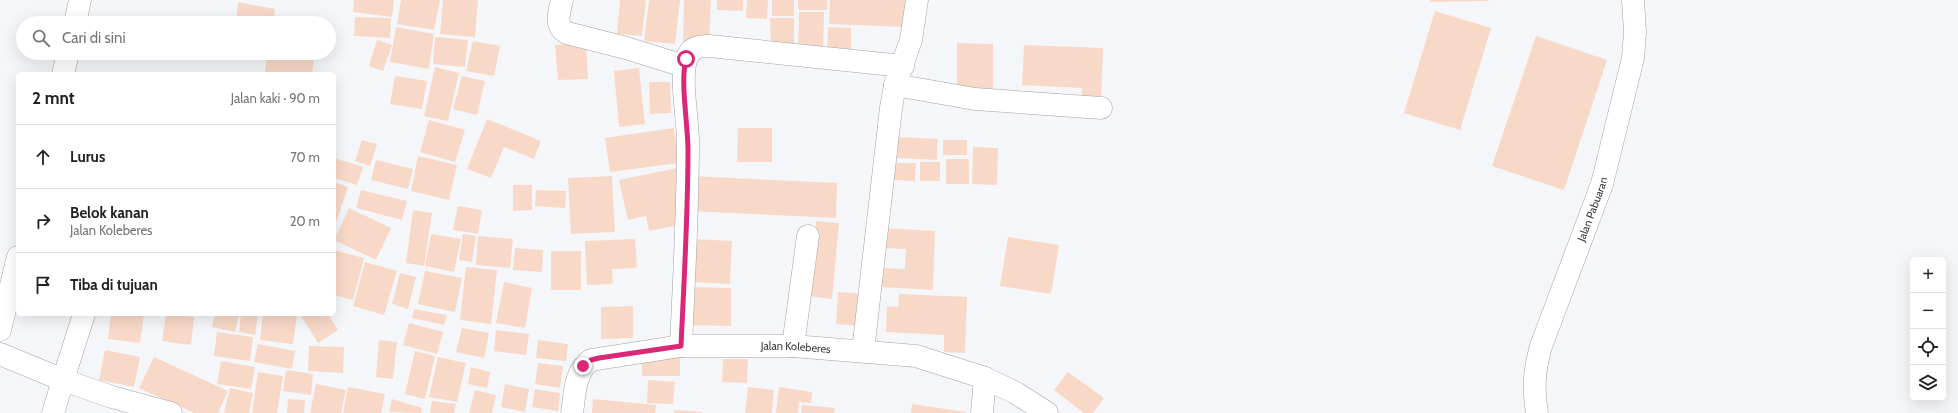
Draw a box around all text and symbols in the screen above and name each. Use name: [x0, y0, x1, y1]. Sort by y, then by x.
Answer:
search box: [16, 16, 336, 60]
icon: search: [30, 27, 52, 49]
text: Cari di sini: [62, 29, 126, 47]
route start: [677, 50, 695, 68]
text: 2 mnt: [32, 88, 75, 108]
text: Jalan kaki · 90 m: [231, 90, 320, 106]
icon: ahead: [32, 146, 54, 168]
text: Lurus: [70, 148, 105, 166]
text: 70 m: [290, 149, 320, 165]
street label: Jalan Pabuaran: [1574, 175, 1611, 244]
text: Belok kanan: [70, 204, 149, 222]
icon: right: [32, 210, 54, 232]
text: 20 m: [290, 213, 320, 229]
text: Jalan Koleberes: [70, 222, 153, 238]
map controls: [1910, 257, 1946, 401]
button: +: [1910, 257, 1946, 293]
icon: arrive: [32, 274, 54, 296]
text: Tiba di tujuan: [70, 276, 158, 294]
button: −: [1910, 293, 1946, 329]
button: locate: [1910, 329, 1946, 365]
street label: Jalan Koleberes: [760, 339, 832, 356]
route end: [574, 357, 592, 375]
button: layers: [1910, 365, 1946, 401]

